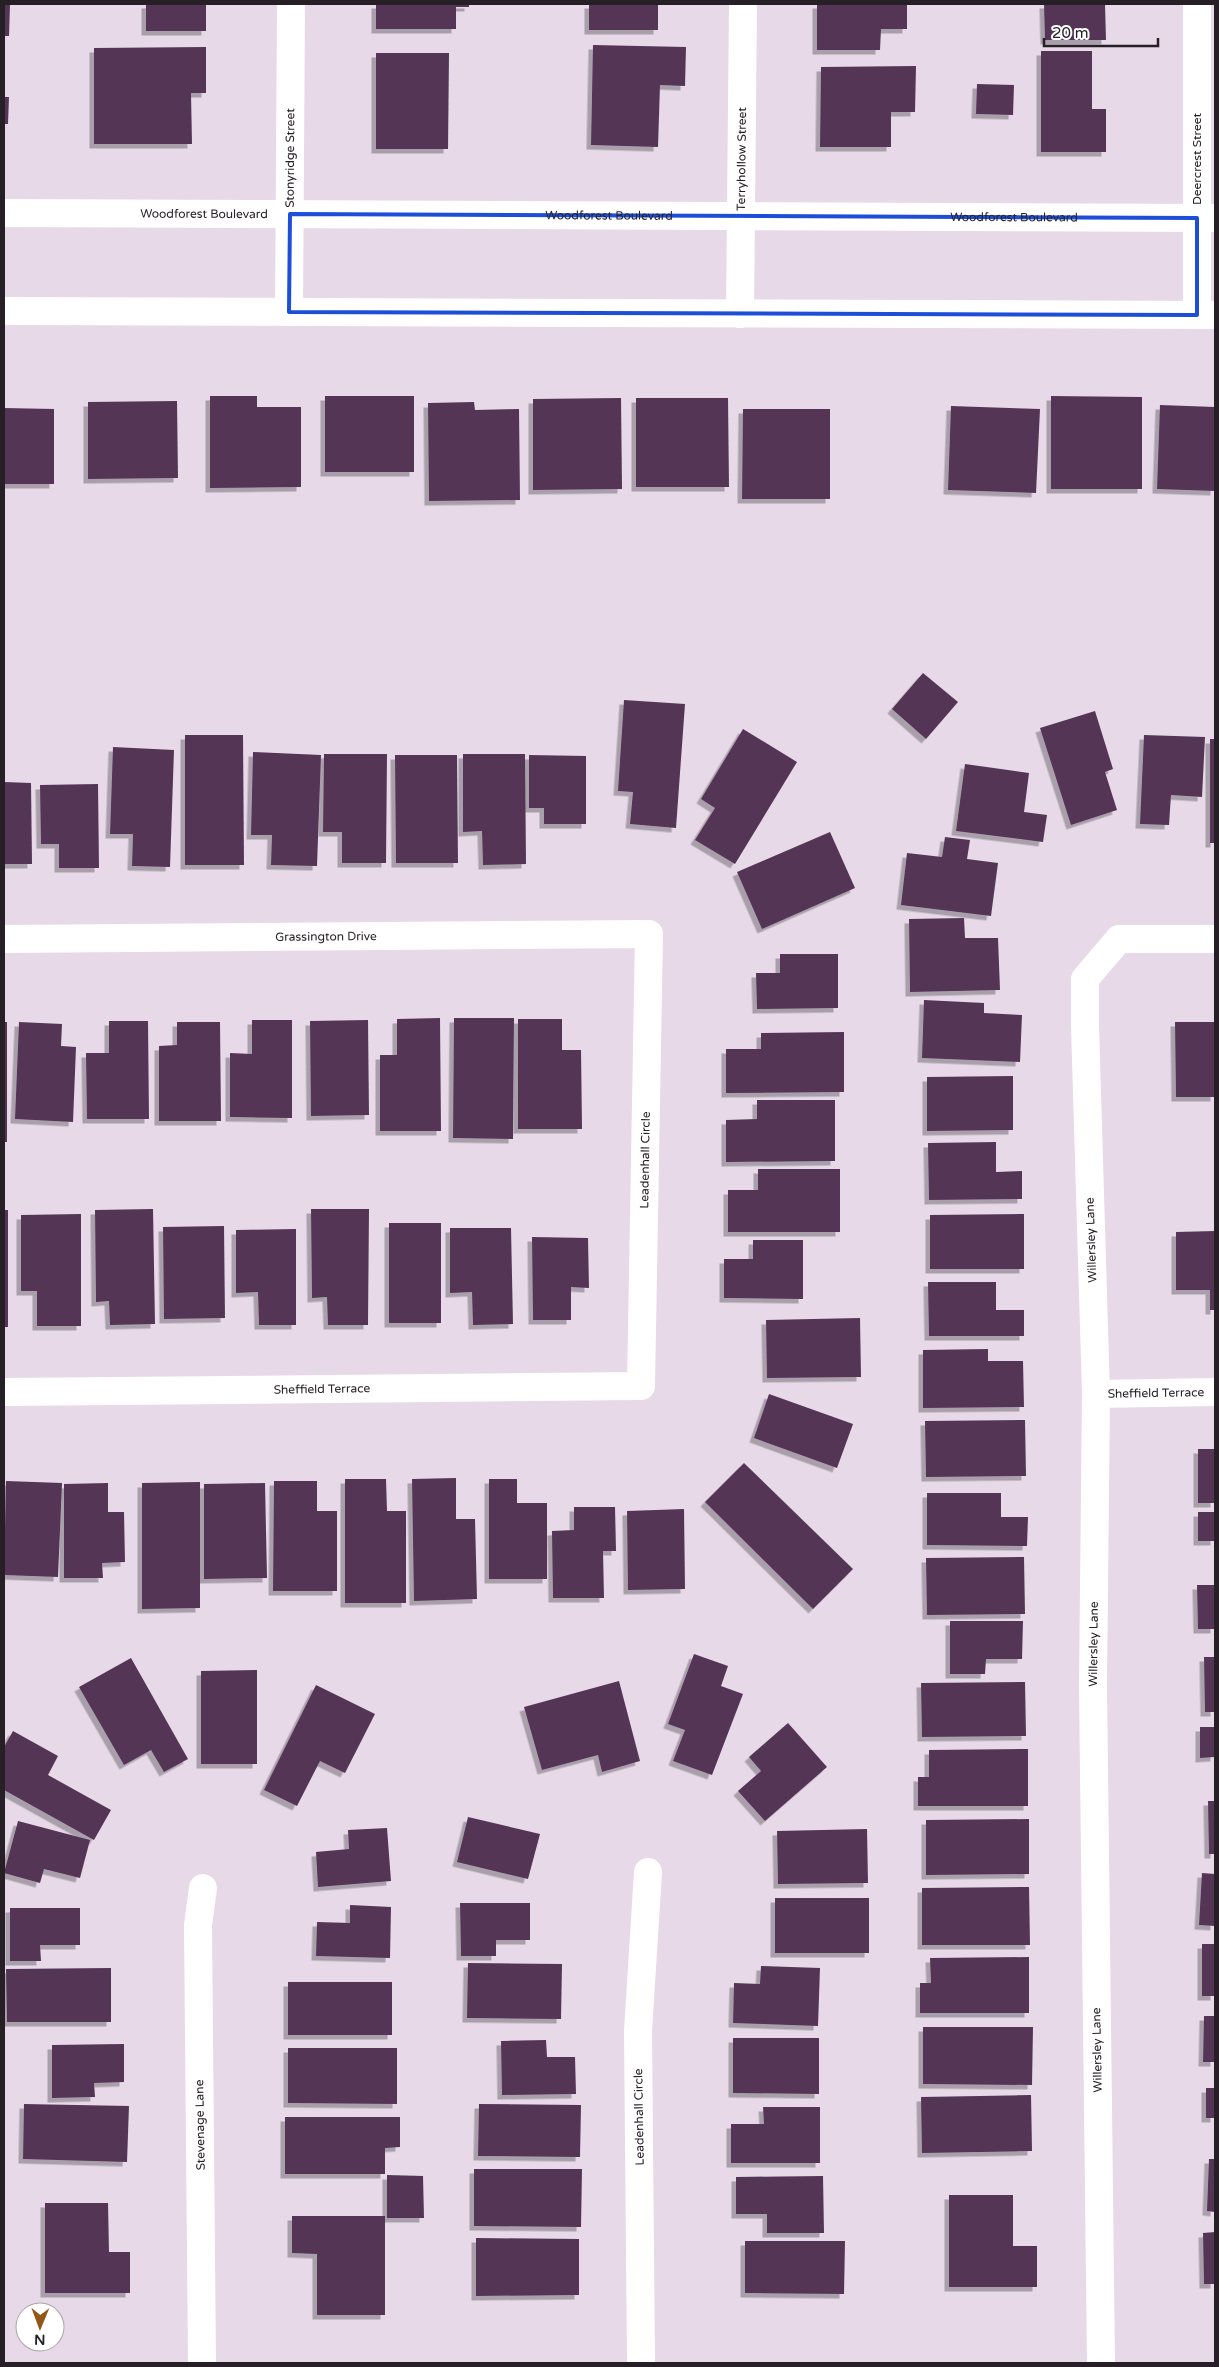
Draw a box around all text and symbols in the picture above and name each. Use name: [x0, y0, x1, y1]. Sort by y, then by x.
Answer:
scale bar: [1044, 15, 1158, 47]
text: 20 m: [1052, 24, 1089, 42]
street label: Terryhollow Street: [734, 107, 749, 211]
street label: Stonyridge Street: [283, 108, 297, 208]
street label: Deercrest Street: [1190, 113, 1204, 205]
street label: Woodforest Boulevard: [140, 207, 268, 221]
street label: Woodforest Boulevard: [545, 208, 673, 223]
street label: Woodforest Boulevard: [950, 210, 1078, 224]
street label: Grassington Drive: [275, 929, 377, 944]
street label: Leadenhall Circle: [637, 1111, 653, 1209]
street label: Willersley Lane: [1083, 1197, 1099, 1283]
street label: Sheffield Terrace: [274, 1381, 371, 1397]
street label: Sheffield Terrace: [1108, 1385, 1205, 1401]
street label: Willersley Lane: [1086, 1601, 1101, 1687]
street label: Willersley Lane: [1089, 2007, 1105, 2093]
street label: Leadenhall Circle: [631, 2068, 647, 2166]
street label: Stevenage Lane: [192, 2079, 208, 2170]
north arrow: [15, 2302, 65, 2352]
text: N: [34, 2331, 46, 2348]

